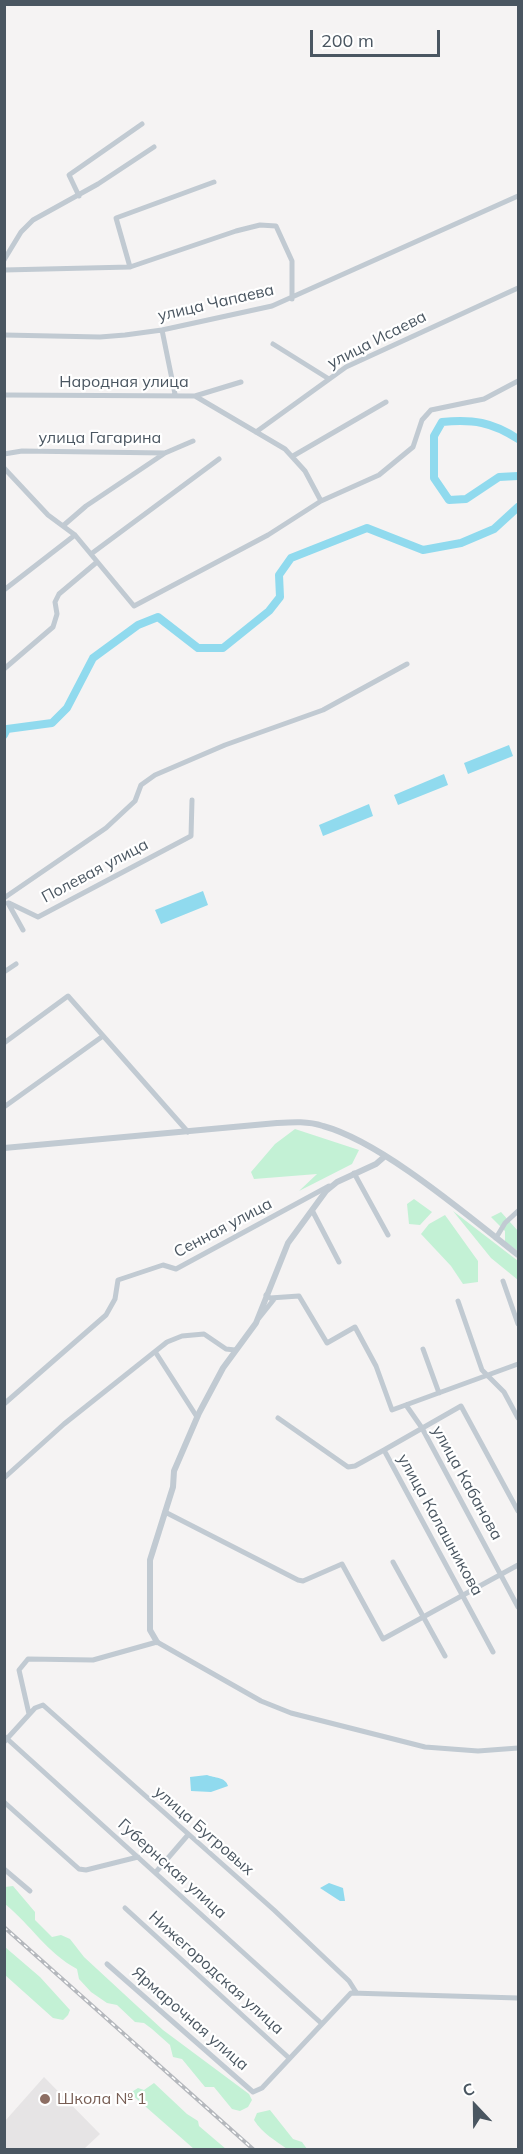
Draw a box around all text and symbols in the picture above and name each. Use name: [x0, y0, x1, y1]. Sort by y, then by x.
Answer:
scale bar: [313, 18, 444, 56]
text: 200 m: [321, 29, 374, 52]
street label: улица Чапаева: [156, 280, 276, 326]
street label: улица Исаева: [324, 307, 430, 373]
street label: Народная улица: [59, 372, 189, 392]
street label: улица Гагарина: [39, 428, 161, 448]
street label: Полевая улица: [38, 835, 152, 907]
street label: Сенная улица: [171, 1194, 275, 1262]
street label: улица Кабанова: [428, 1423, 506, 1543]
street label: улица Калашникова: [393, 1451, 487, 1599]
street label: улица Бугровых: [150, 1782, 258, 1880]
street label: Губернская улица: [114, 1815, 230, 1923]
street label: Нижегородская улица: [145, 1907, 287, 2039]
street label: Ярмарочная улица: [128, 1963, 252, 2075]
north arrow: [445, 2076, 505, 2136]
text: С: [459, 2078, 477, 2101]
place label: Школа № 1: [57, 2089, 147, 2109]
marker: Школа № 1: [38, 2092, 52, 2106]

